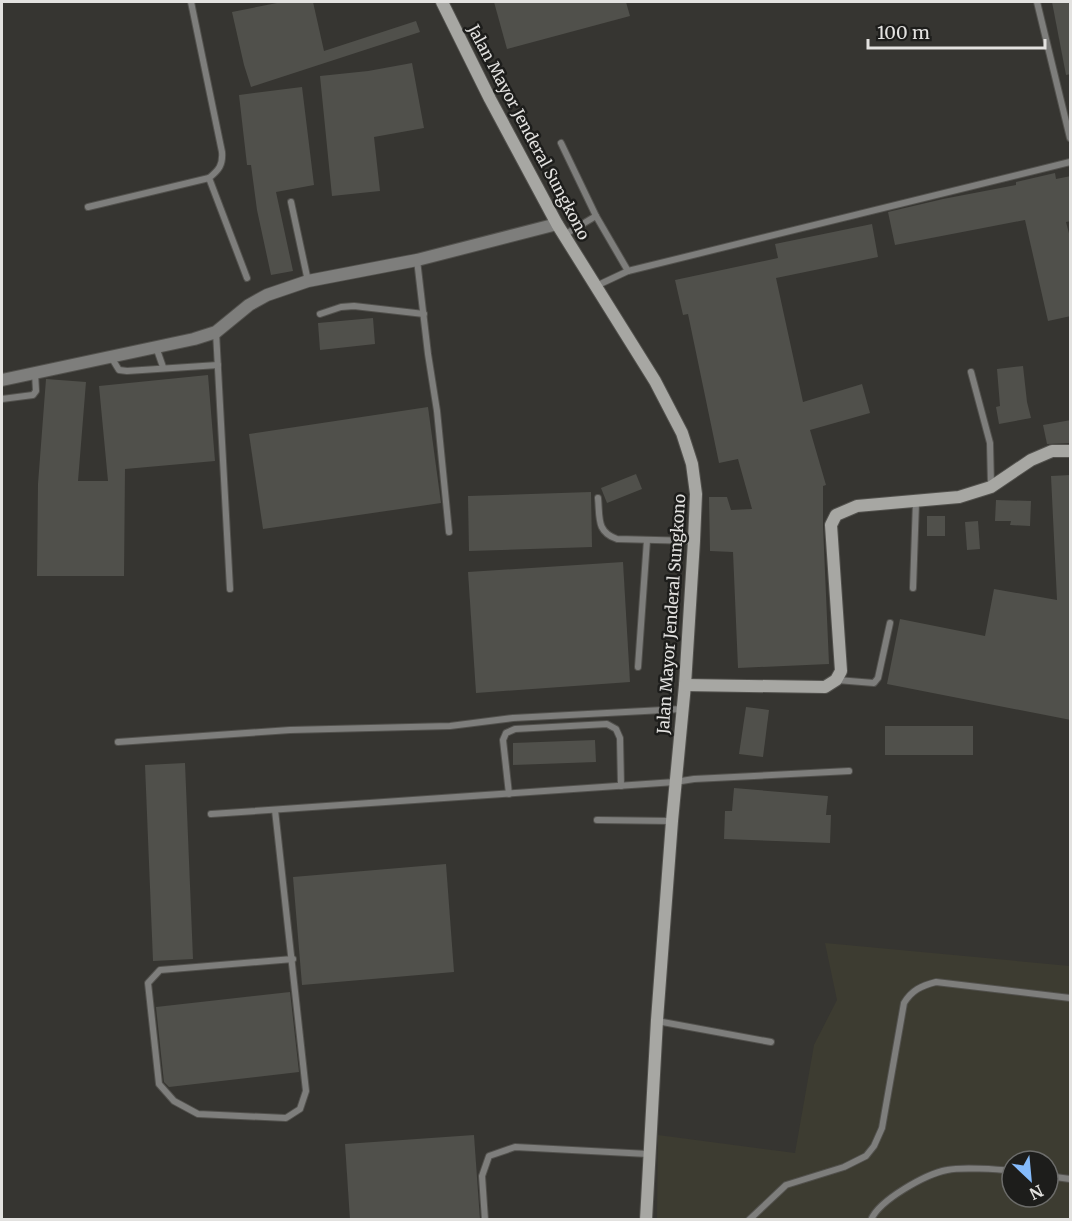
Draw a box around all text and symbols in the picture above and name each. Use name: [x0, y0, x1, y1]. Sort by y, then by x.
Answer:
scale bar: [868, 12, 1045, 50]
street label: Jalan Mayor Jenderal Sungkono: [463, 20, 594, 243]
text: 100 m: [877, 21, 930, 44]
street label: Jalan Mayor Jenderal Sungkono: [653, 493, 689, 736]
north arrow: [1000, 1149, 1060, 1209]
text: N: [1026, 1181, 1047, 1204]

